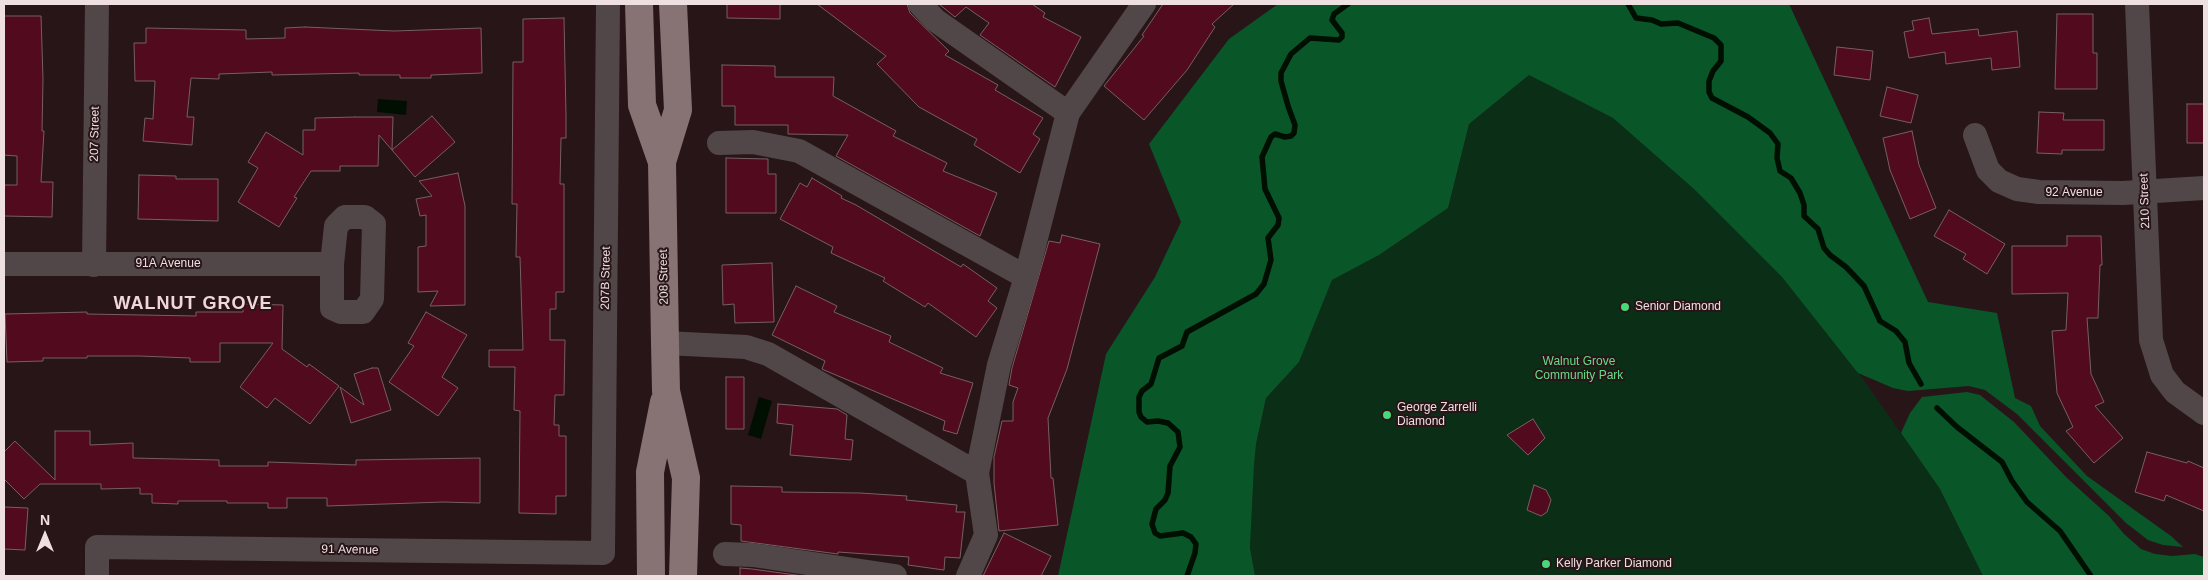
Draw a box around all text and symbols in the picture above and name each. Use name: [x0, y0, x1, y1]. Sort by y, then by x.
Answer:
street label: 207 Street: [87, 106, 103, 162]
street label: 210 Street: [2137, 173, 2153, 229]
street label: 92 Avenue: [2045, 186, 2103, 200]
street label: 207B Street: [598, 246, 614, 310]
street label: 208 Street: [656, 249, 672, 305]
street label: 91A Avenue: [135, 257, 201, 271]
district label: WALNUT GROVE: [112, 293, 274, 315]
place label: Senior Diamond: [1635, 300, 1721, 314]
marker: Senior Diamond: [1619, 301, 1631, 313]
park label: Walnut Grove Community Park: [1535, 355, 1623, 383]
place label: George Zarrelli Diamond: [1397, 401, 1477, 429]
marker: George Zarrelli Diamond: [1381, 409, 1393, 421]
north arrow: [20, 510, 70, 560]
text: N: [40, 512, 50, 528]
street label: 91 Avenue: [321, 542, 379, 558]
place label: Kelly Parker Diamond: [1556, 557, 1672, 571]
marker: Kelly Parker Diamond: [1540, 558, 1552, 570]

